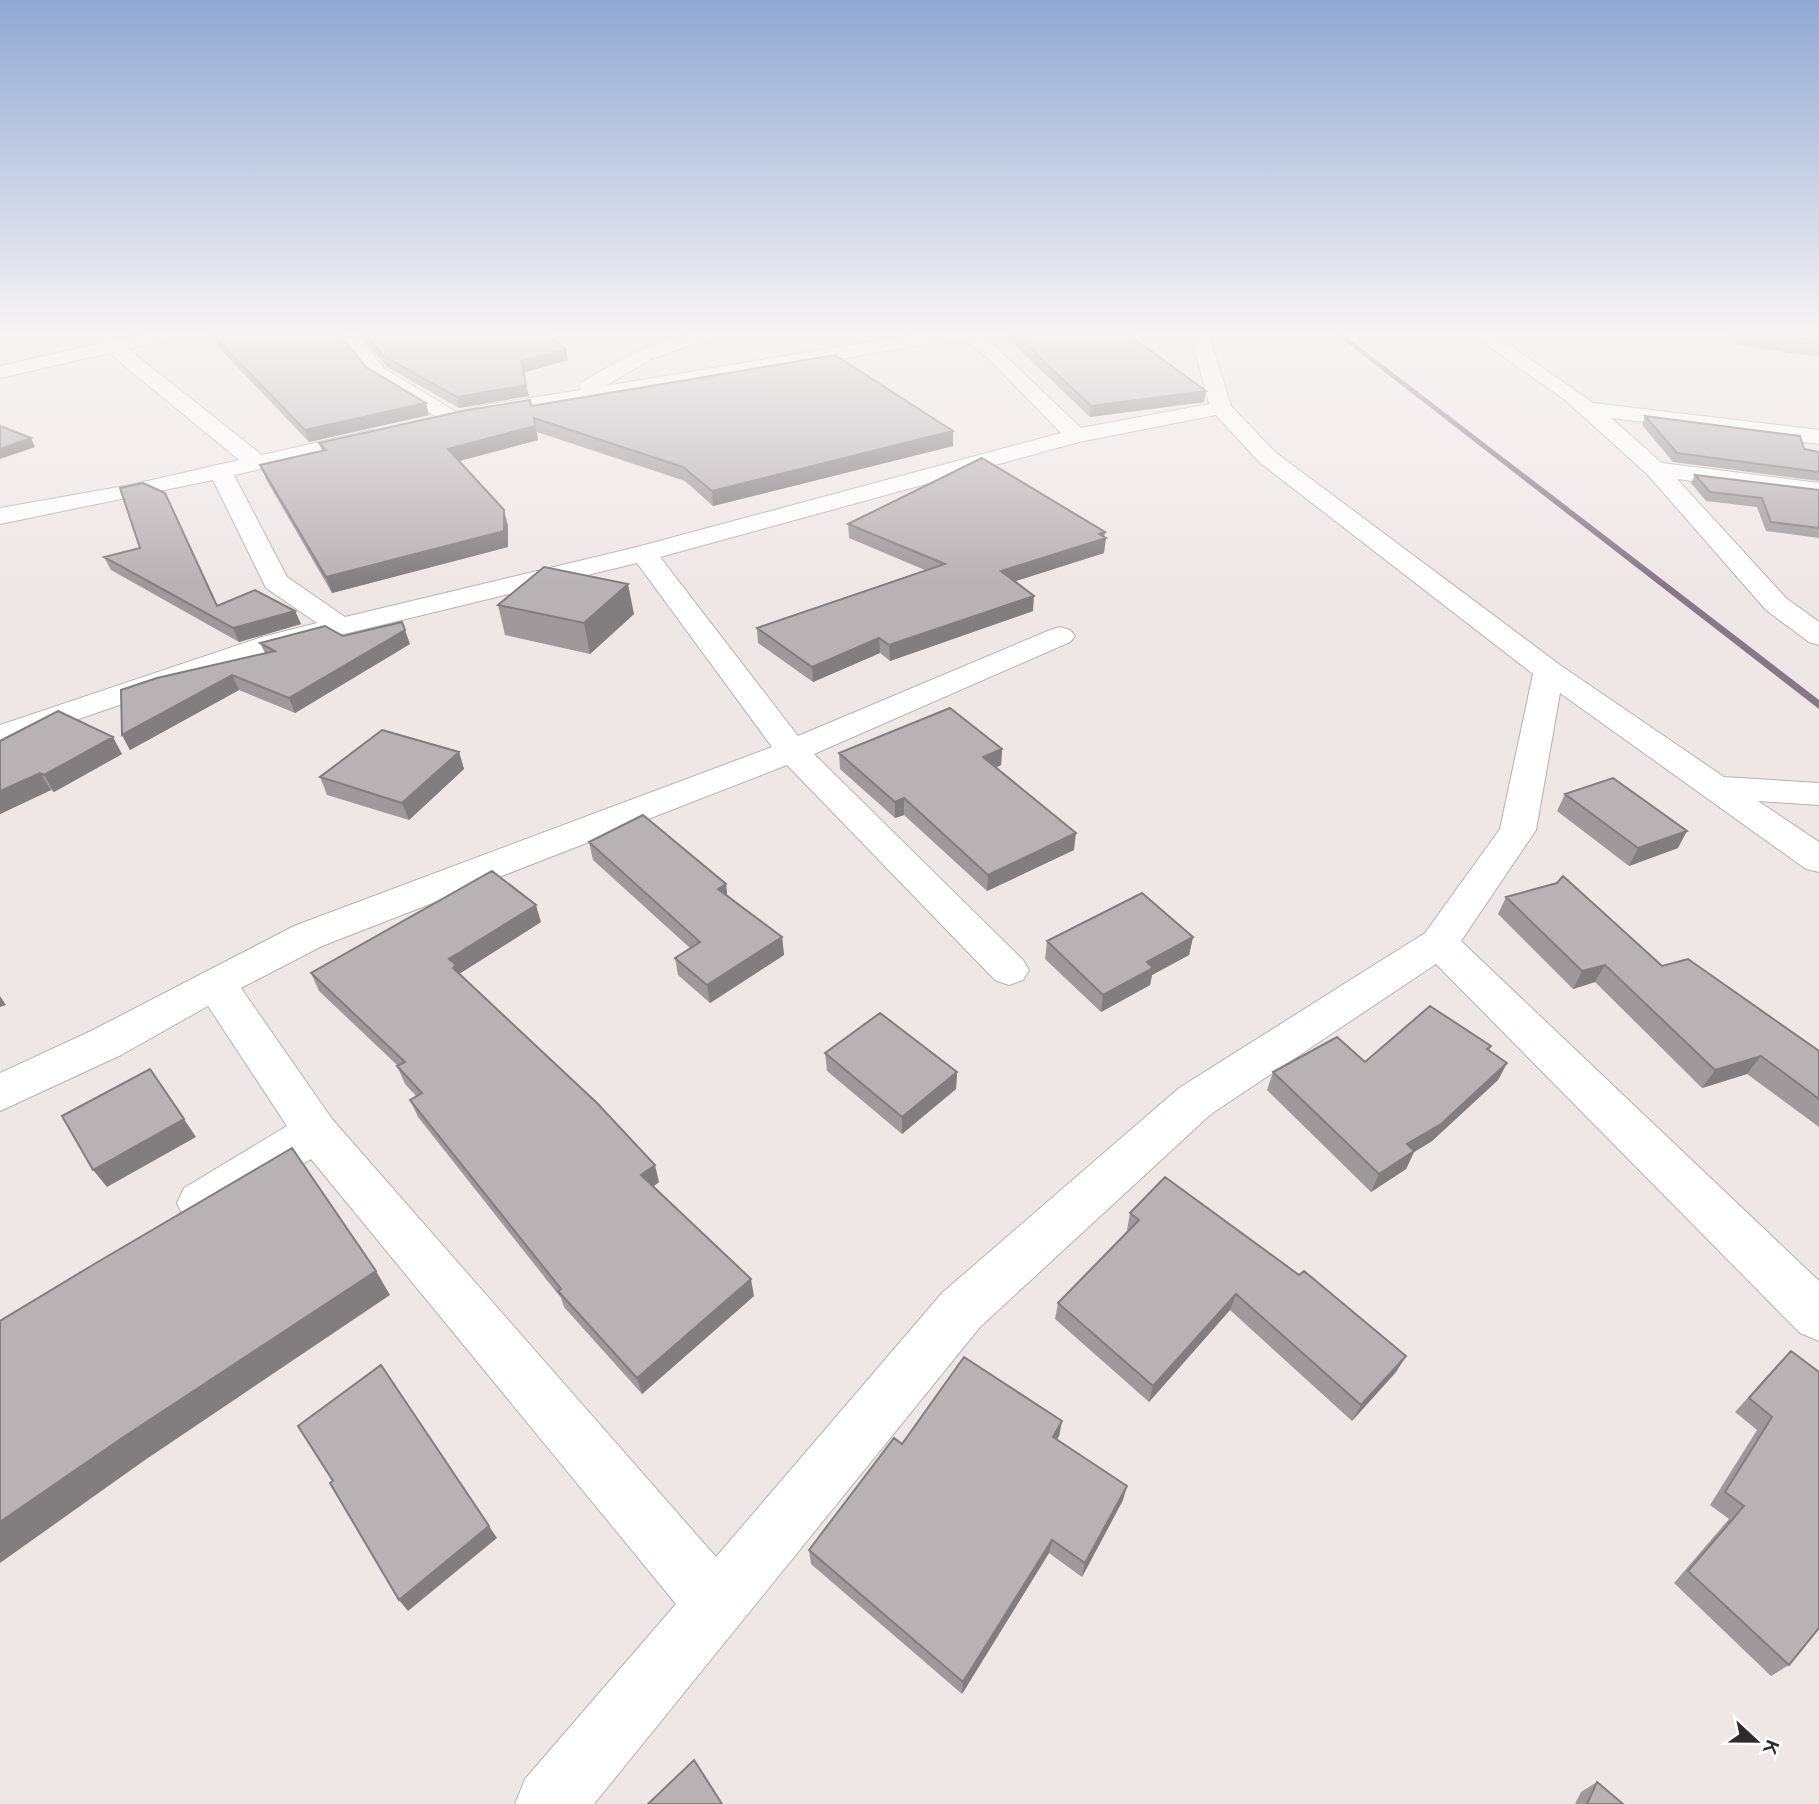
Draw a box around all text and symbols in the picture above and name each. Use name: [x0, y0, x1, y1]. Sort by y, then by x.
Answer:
north arrow: [1721, 1706, 1791, 1776]
text: K: [1759, 1737, 1784, 1758]

